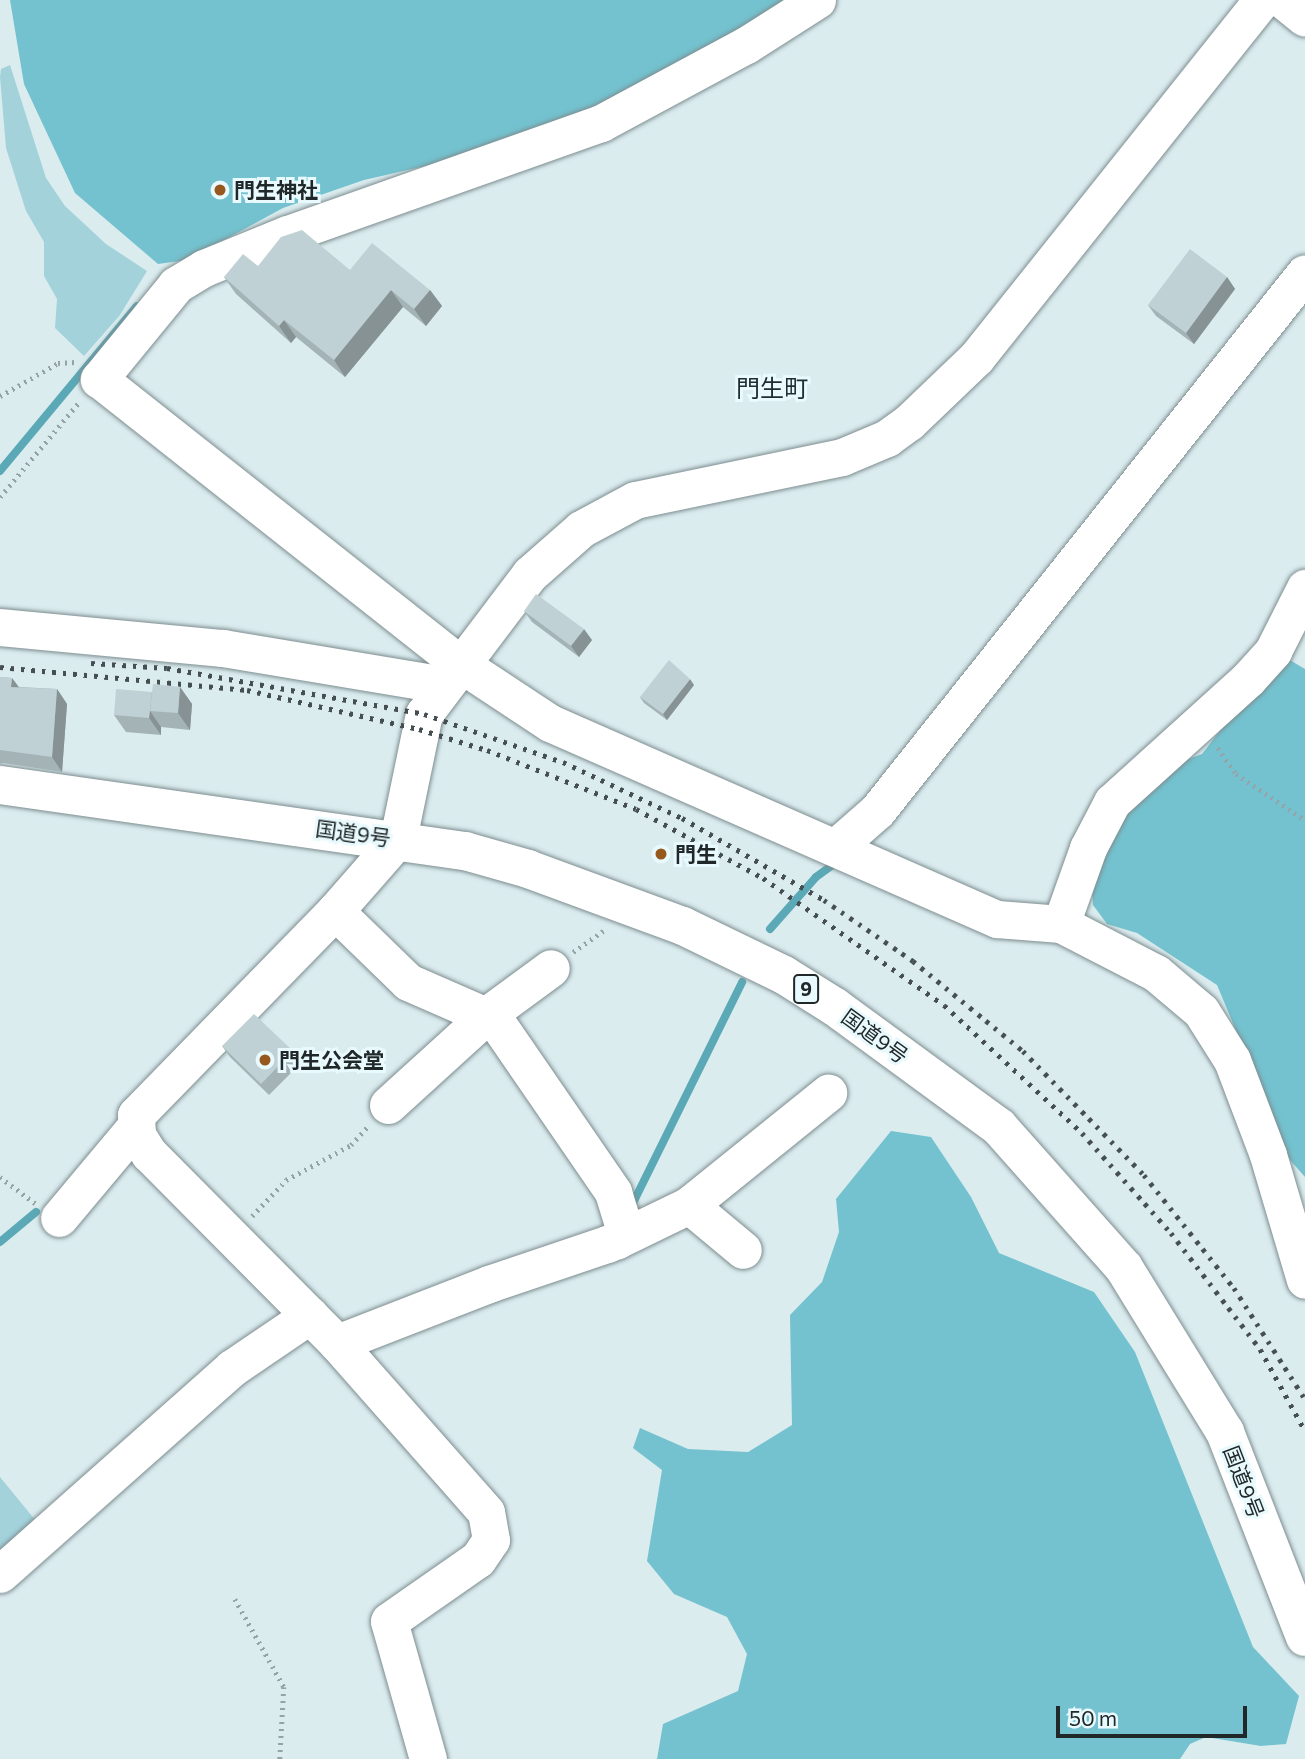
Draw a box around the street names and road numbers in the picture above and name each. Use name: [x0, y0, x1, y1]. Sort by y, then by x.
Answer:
street label: 国道9号: [314, 815, 392, 851]
road number: 9: [792, 973, 820, 1004]
street label: 国道9号: [837, 1004, 913, 1068]
street label: 国道9号: [1219, 1442, 1269, 1522]

